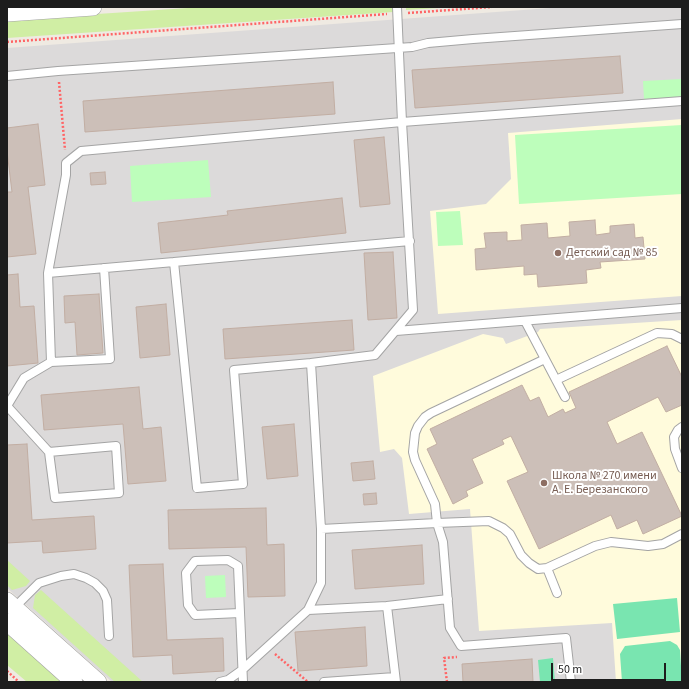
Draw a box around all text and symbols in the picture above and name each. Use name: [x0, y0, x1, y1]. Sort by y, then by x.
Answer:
place label: Детский сад № 85: [566, 246, 658, 260]
marker: Детский сад № 85: [553, 248, 563, 258]
place label: Школа № 270 имени А. Е. Березанского: [552, 469, 657, 497]
marker: Школа № 270 имени А. Е. Березанского: [539, 478, 549, 488]
scale bar: [553, 655, 668, 681]
text: 50 m: [558, 661, 582, 678]

